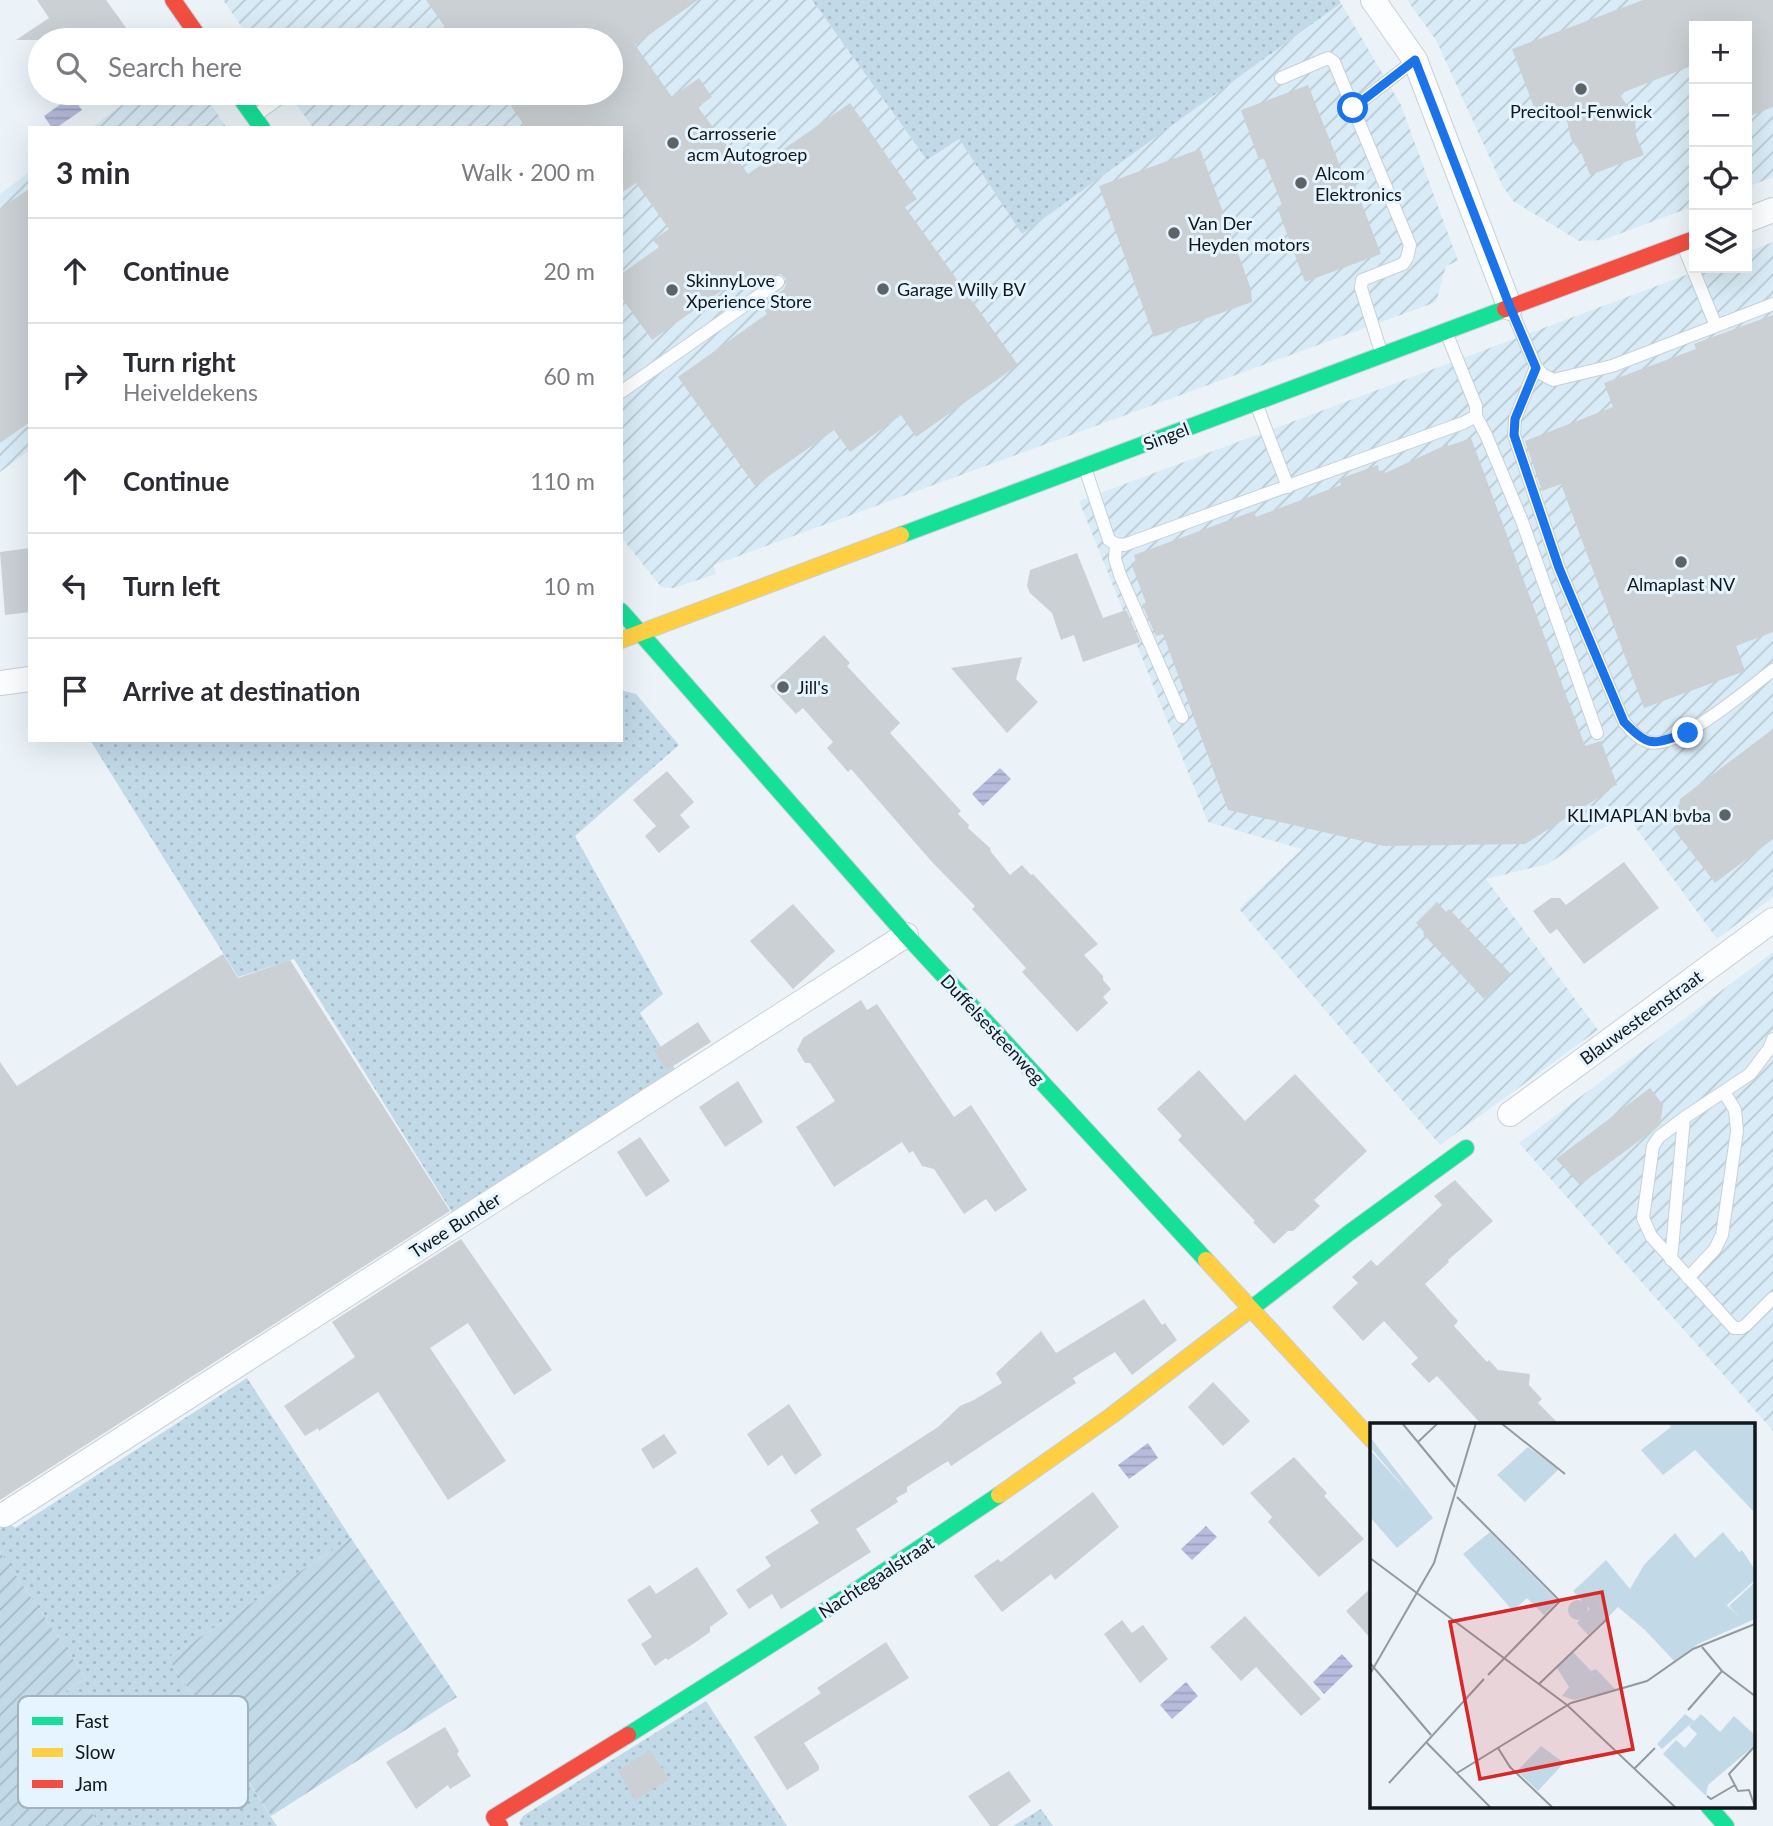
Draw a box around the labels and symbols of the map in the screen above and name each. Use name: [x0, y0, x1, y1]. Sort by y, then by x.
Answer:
marker: Precitool-Fenwick: [1573, 81, 1589, 97]
route start: [1337, 92, 1368, 123]
place label: Precitool-Fenwick: [1510, 100, 1653, 122]
place label: Carrosserie acm Autogroep: [687, 122, 807, 165]
marker: Carrosserie acm Autogroep: [665, 135, 681, 151]
place label: Alcom Elektronics: [1315, 162, 1402, 205]
marker: Alcom Elektronics: [1293, 175, 1309, 191]
place label: Van Der Heyden motors: [1188, 212, 1310, 255]
marker: Van Der Heyden motors: [1166, 225, 1182, 241]
place label: SkinnyLove Xperience Store: [686, 269, 812, 312]
place label: Garage Willy BV: [897, 278, 1027, 300]
marker: Garage Willy BV: [875, 281, 891, 297]
marker: SkinnyLove Xperience Store: [664, 282, 680, 298]
street label: Singel: [1140, 417, 1192, 455]
marker: Almaplast NV: [1673, 554, 1689, 570]
place label: Almaplast NV: [1627, 573, 1736, 595]
place label: Jill's: [797, 676, 829, 698]
marker: Jill's: [775, 679, 791, 695]
route end: [1672, 717, 1703, 748]
place label: KLIMAPLAN bvba: [1567, 804, 1711, 826]
marker: KLIMAPLAN bvba: [1717, 807, 1733, 823]
street label: Blauwesteenstraat: [1575, 965, 1707, 1069]
street label: Duffelsesteenweg: [936, 969, 1050, 1089]
street label: Twee Bunder: [405, 1187, 505, 1263]
inset map: [1370, 1423, 1756, 1808]
street label: Nachtegaalstraat: [814, 1531, 938, 1623]
legend: [18, 1696, 248, 1808]
text: Fast: [75, 1709, 109, 1732]
text: Slow: [75, 1740, 115, 1763]
text: Jam: [75, 1772, 108, 1795]

